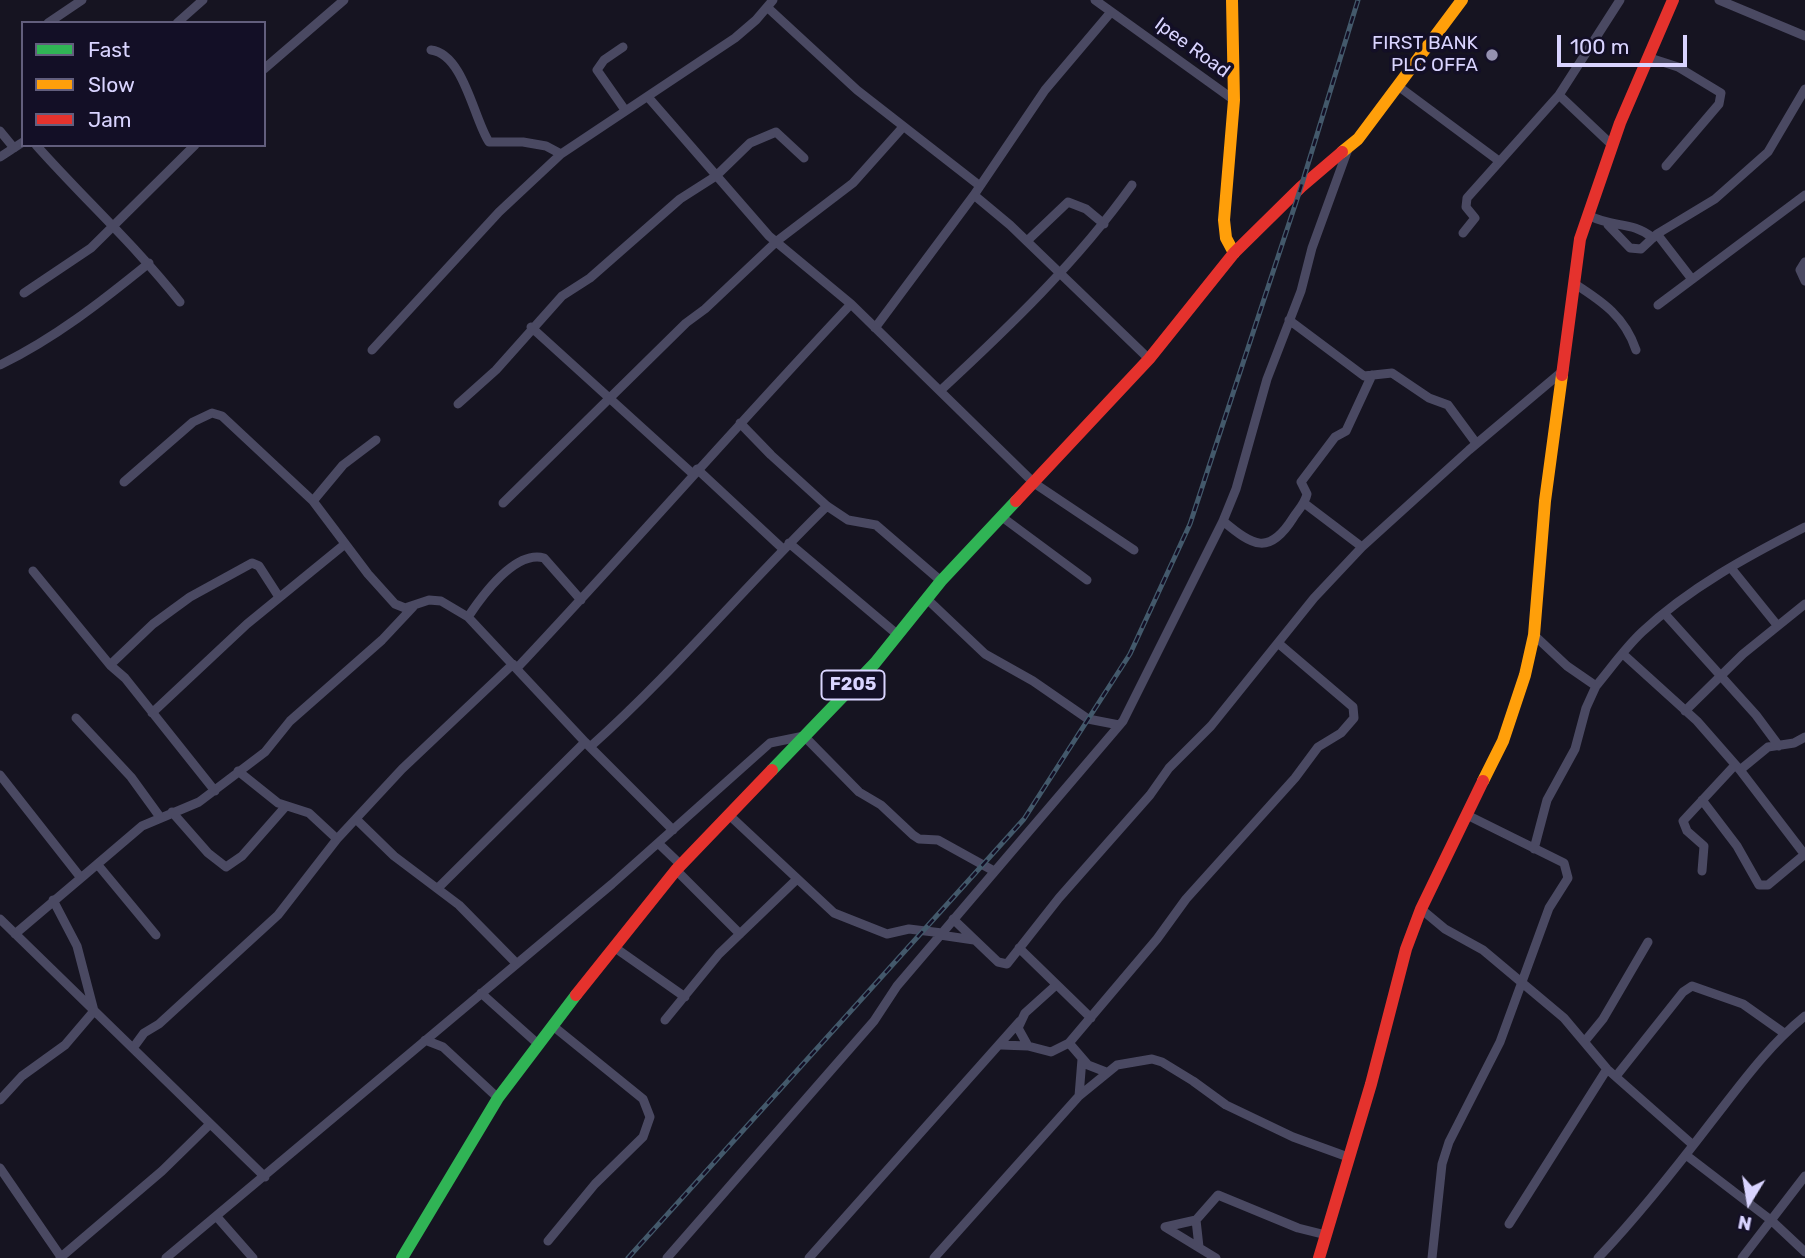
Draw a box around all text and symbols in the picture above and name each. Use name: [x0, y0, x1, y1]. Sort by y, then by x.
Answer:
street label: Ipee Road: [1150, 13, 1234, 83]
legend: [21, 21, 266, 147]
scale bar: [1560, 21, 1689, 65]
place label: FIRST BANK PLC OFFA: [1372, 33, 1478, 77]
text: 100 m: [1570, 34, 1629, 59]
text: Fast: [88, 37, 130, 62]
marker: FIRST BANK PLC OFFA: [1484, 47, 1500, 63]
text: Slow: [88, 72, 135, 97]
text: Jam: [88, 107, 132, 132]
road number: F205: [822, 670, 884, 700]
north arrow: [1714, 1167, 1784, 1237]
text: N: [1736, 1211, 1754, 1236]

